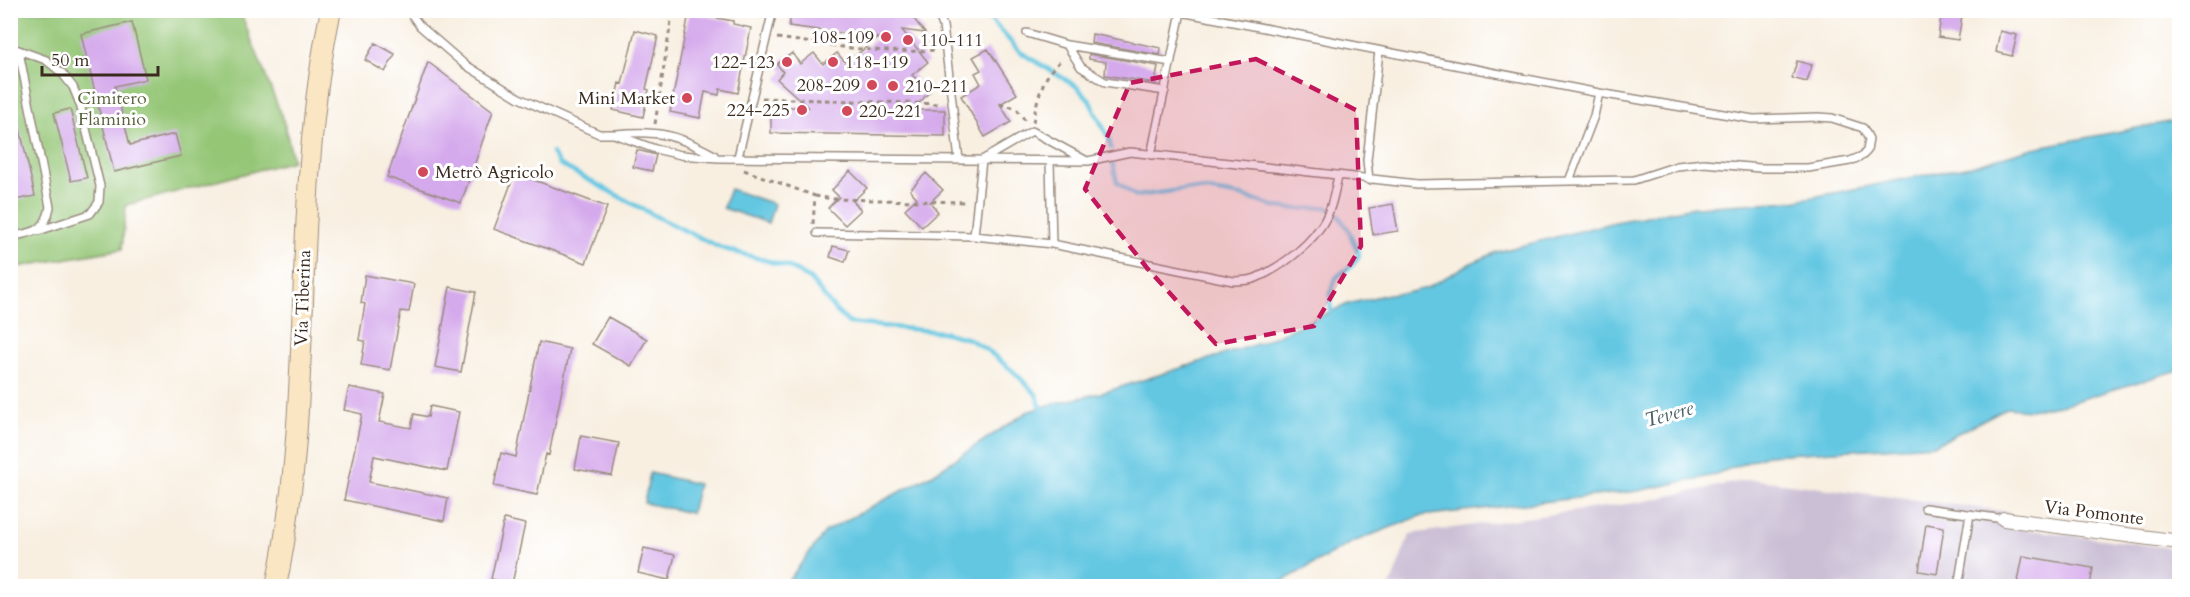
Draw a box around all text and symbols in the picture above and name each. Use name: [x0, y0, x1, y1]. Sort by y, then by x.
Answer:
place label: 108-109: [811, 25, 874, 50]
place label: 110-111: [920, 28, 983, 53]
marker: 108-109: [879, 30, 893, 44]
marker: 110-111: [901, 33, 915, 47]
scale bar: [42, 39, 158, 77]
text: 50 m: [51, 48, 90, 73]
place label: 122-123: [712, 50, 775, 75]
place label: 118-119: [845, 50, 908, 75]
marker: 122-123: [780, 55, 794, 69]
marker: 118-119: [826, 55, 840, 69]
place label: 208-209: [797, 73, 860, 98]
place label: 210-211: [905, 74, 968, 99]
marker: 208-209: [865, 78, 879, 92]
marker: 210-211: [886, 79, 900, 93]
park label: Cimitero Flaminio: [77, 86, 147, 132]
place label: Mini Market: [578, 86, 675, 111]
marker: Mini Market: [680, 91, 694, 105]
place label: 224-225: [727, 98, 790, 123]
place label: 220-221: [859, 99, 922, 124]
marker: 224-225: [795, 103, 809, 117]
marker: 220-221: [840, 104, 854, 118]
place label: Metrò Agricolo: [435, 160, 554, 185]
marker: Metrò Agricolo: [416, 165, 430, 179]
street label: Via Tiberina: [289, 249, 317, 347]
water label: Tevere: [1641, 394, 1697, 434]
street label: Via Pomonte: [2043, 494, 2145, 532]

